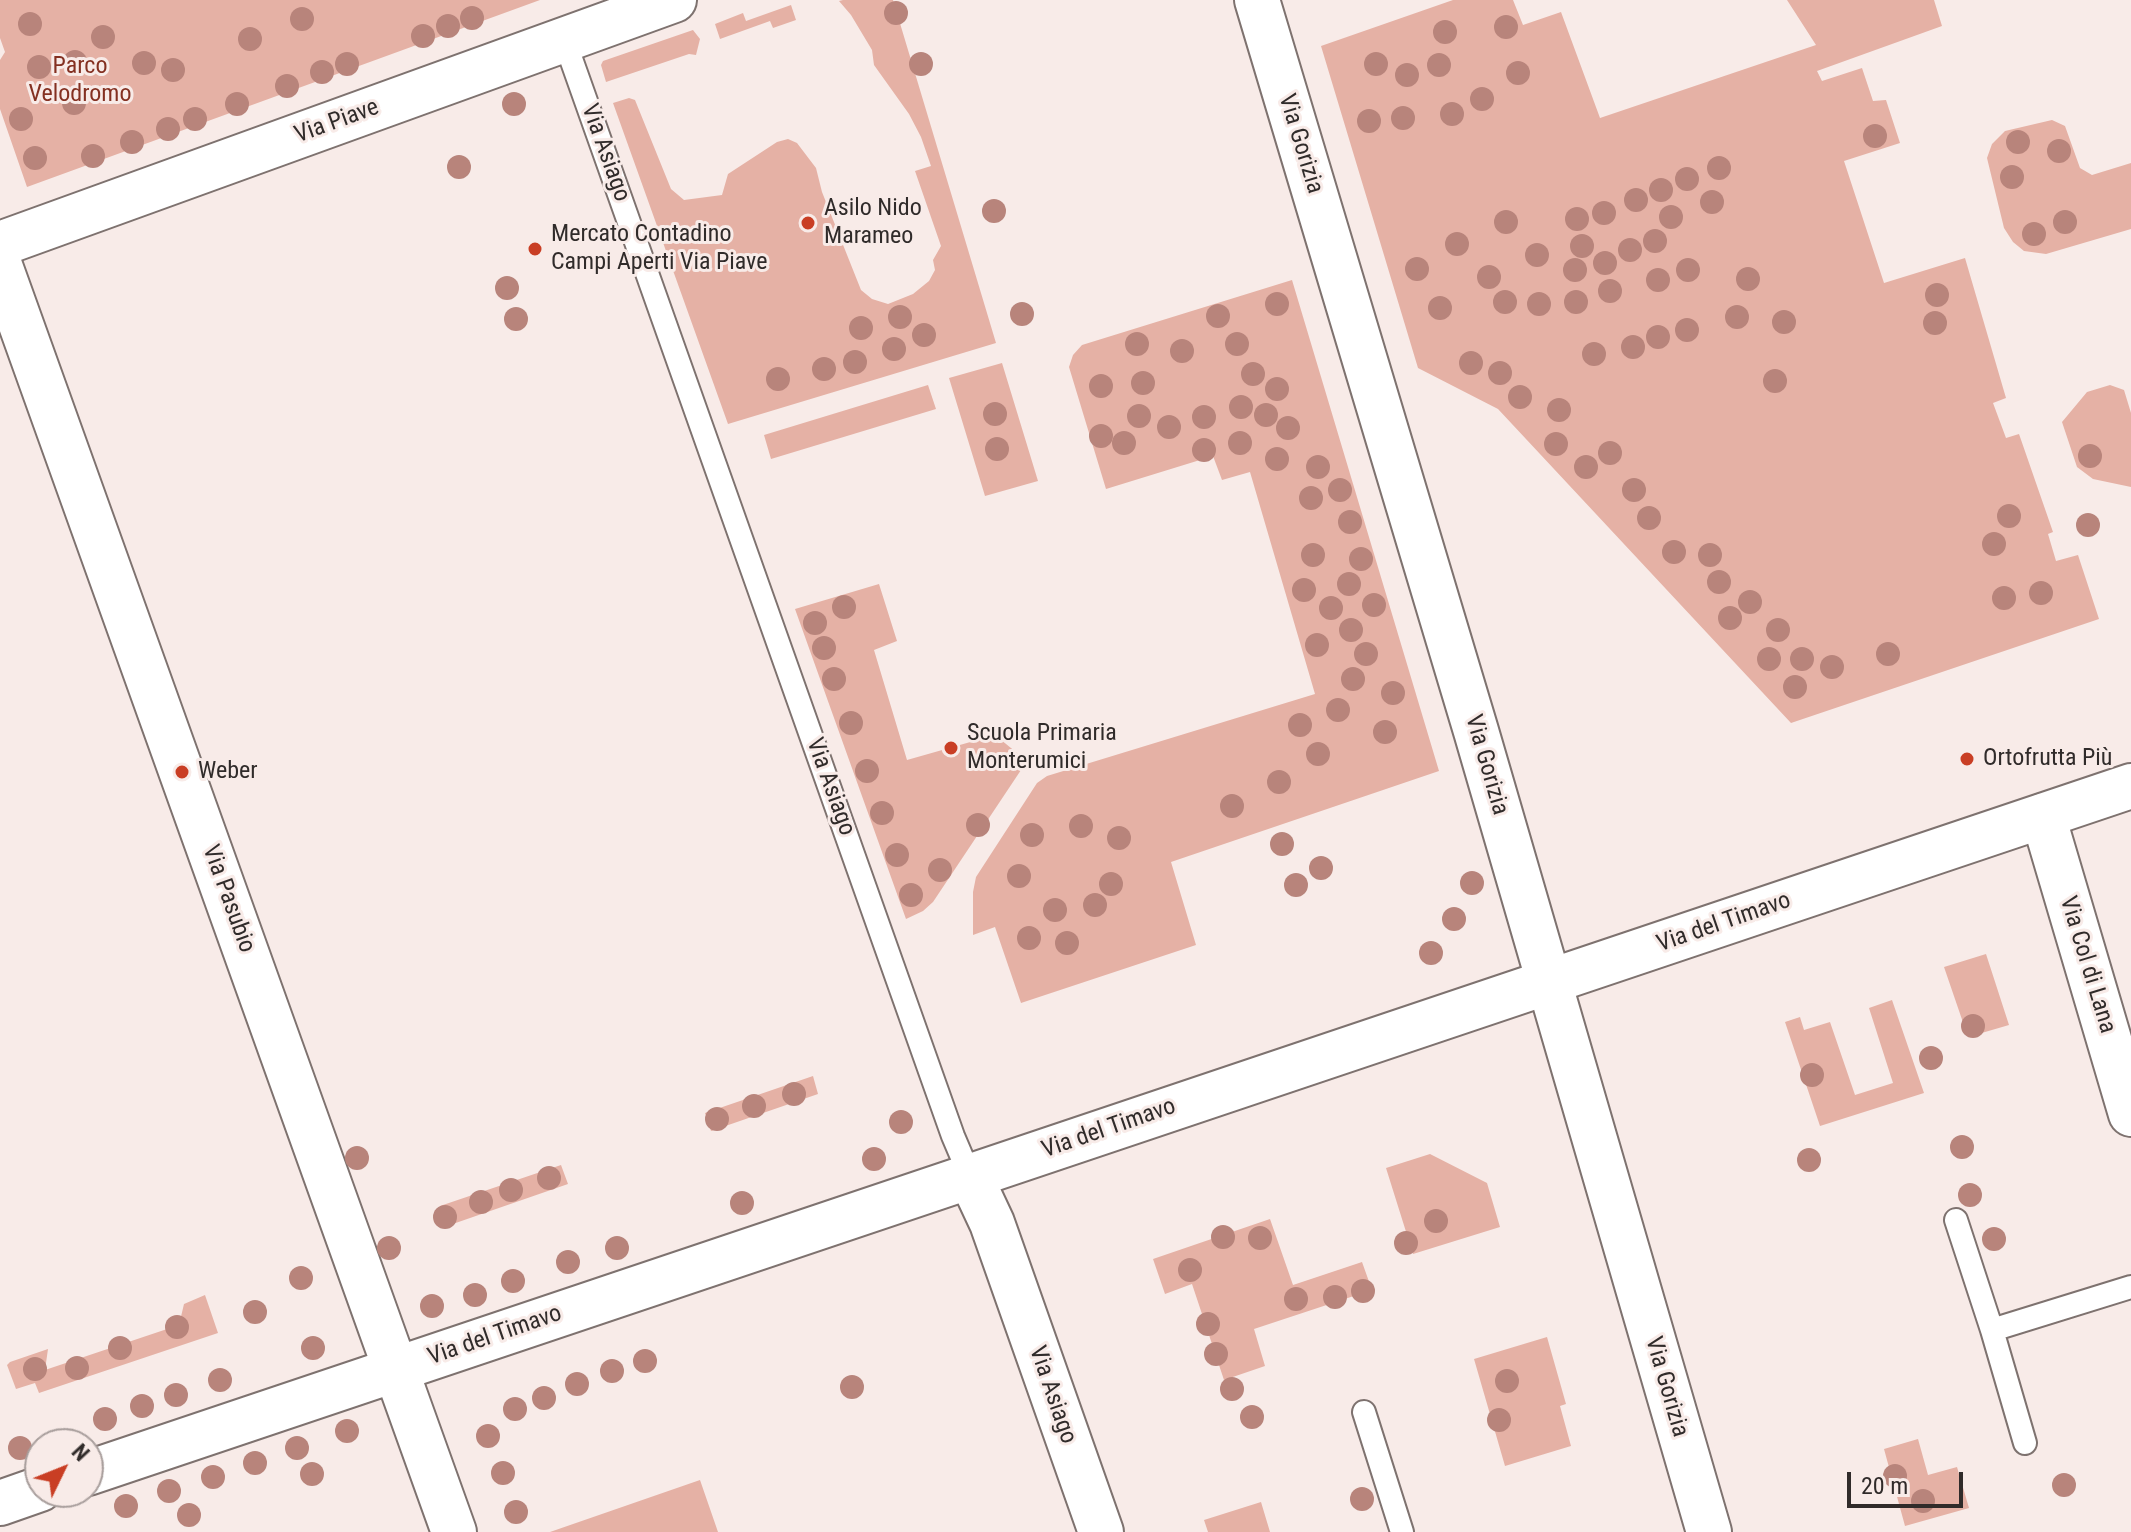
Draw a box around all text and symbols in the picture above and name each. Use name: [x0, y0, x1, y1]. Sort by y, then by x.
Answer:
park label: Parco Velodromo: [29, 53, 131, 109]
street label: Via Gorizia: [1271, 91, 1329, 197]
street label: Via Piave: [291, 94, 383, 150]
street label: Via Asiago: [574, 100, 636, 206]
place label: Asilo Nido Marameo: [824, 195, 922, 251]
marker: Asilo Nido Marameo: [799, 214, 817, 232]
place label: Mercato Contadino Campi Aperti Via Piave: [551, 221, 767, 277]
marker: Mercato Contadino Campi Aperti Via Piave: [526, 240, 544, 258]
street label: Via Gorizia: [1458, 712, 1514, 818]
place label: Scuola Primaria Monterumici: [967, 720, 1117, 776]
street label: Via Asiago: [799, 734, 861, 840]
marker: Scuola Primaria Monterumici: [942, 739, 960, 757]
place label: Ortofrutta Più: [1983, 745, 2112, 773]
marker: Ortofrutta Più: [1958, 750, 1976, 768]
place label: Weber: [198, 758, 258, 786]
marker: Weber: [173, 763, 191, 781]
street label: Via Pasubio: [195, 841, 261, 957]
street label: Via del Timavo: [1653, 887, 1795, 959]
street label: Via Col di Lana: [2053, 893, 2121, 1037]
street label: Via del Timavo: [1038, 1093, 1180, 1165]
street label: Via del Timavo: [424, 1300, 566, 1372]
street label: Via Gorizia: [1638, 1334, 1694, 1440]
street label: Via Asiago: [1022, 1342, 1082, 1448]
north arrow: [24, 1428, 104, 1508]
text: N: [67, 1439, 94, 1466]
scale bar: [1851, 1456, 1967, 1506]
text: 20 m: [1861, 1472, 1908, 1500]

